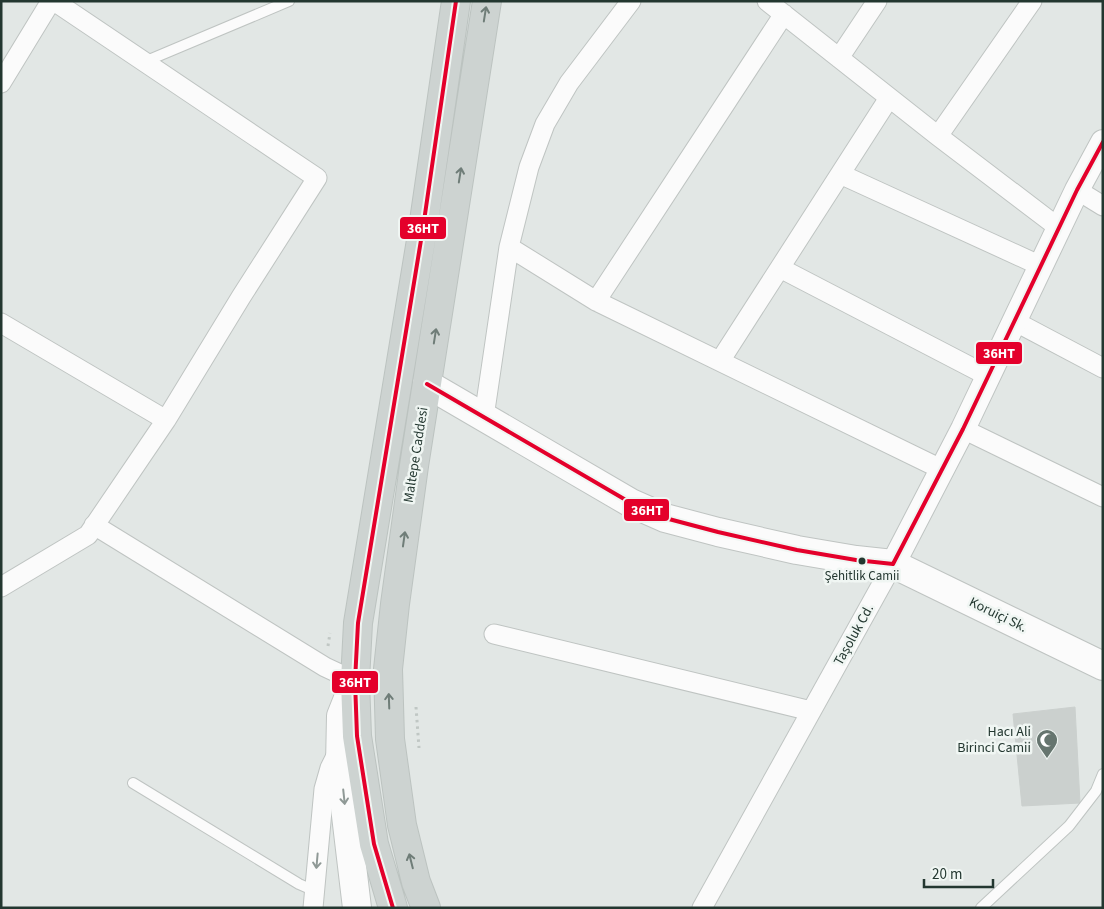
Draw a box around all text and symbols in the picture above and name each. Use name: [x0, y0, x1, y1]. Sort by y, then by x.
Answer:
one-way arrow: [480, 7, 490, 23]
one-way arrow: [455, 167, 465, 183]
line badge: 36HT: [399, 216, 447, 240]
text: 36HT: [407, 219, 439, 239]
one-way arrow: [430, 328, 440, 344]
line badge: 36HT: [975, 341, 1023, 365]
text: 36HT: [983, 344, 1015, 364]
street label: Maltepe Caddesi: [399, 406, 433, 504]
line badge: 36HT: [623, 498, 670, 522]
text: 36HT: [631, 501, 663, 521]
one-way arrow: [399, 532, 409, 548]
marker: Şehitlik Camii: [857, 556, 867, 566]
place label: Şehitlik Camii: [825, 567, 899, 585]
street label: Koruiçi Sk.: [966, 592, 1030, 638]
street label: Taşoluk Cd.: [829, 601, 879, 669]
line badge: 36HT: [331, 670, 379, 694]
text: 36HT: [339, 673, 371, 693]
one-way arrow: [384, 693, 393, 709]
place label: Hacı Ali Birinci Camii: [957, 722, 1031, 758]
mosque icon: Hacı Ali Birinci Camii: [1035, 728, 1059, 759]
one-way arrow: [339, 789, 348, 805]
one-way arrow: [312, 853, 322, 869]
one-way arrow: [406, 854, 415, 870]
scale bar: [924, 856, 993, 888]
text: 20 m: [932, 864, 962, 885]

